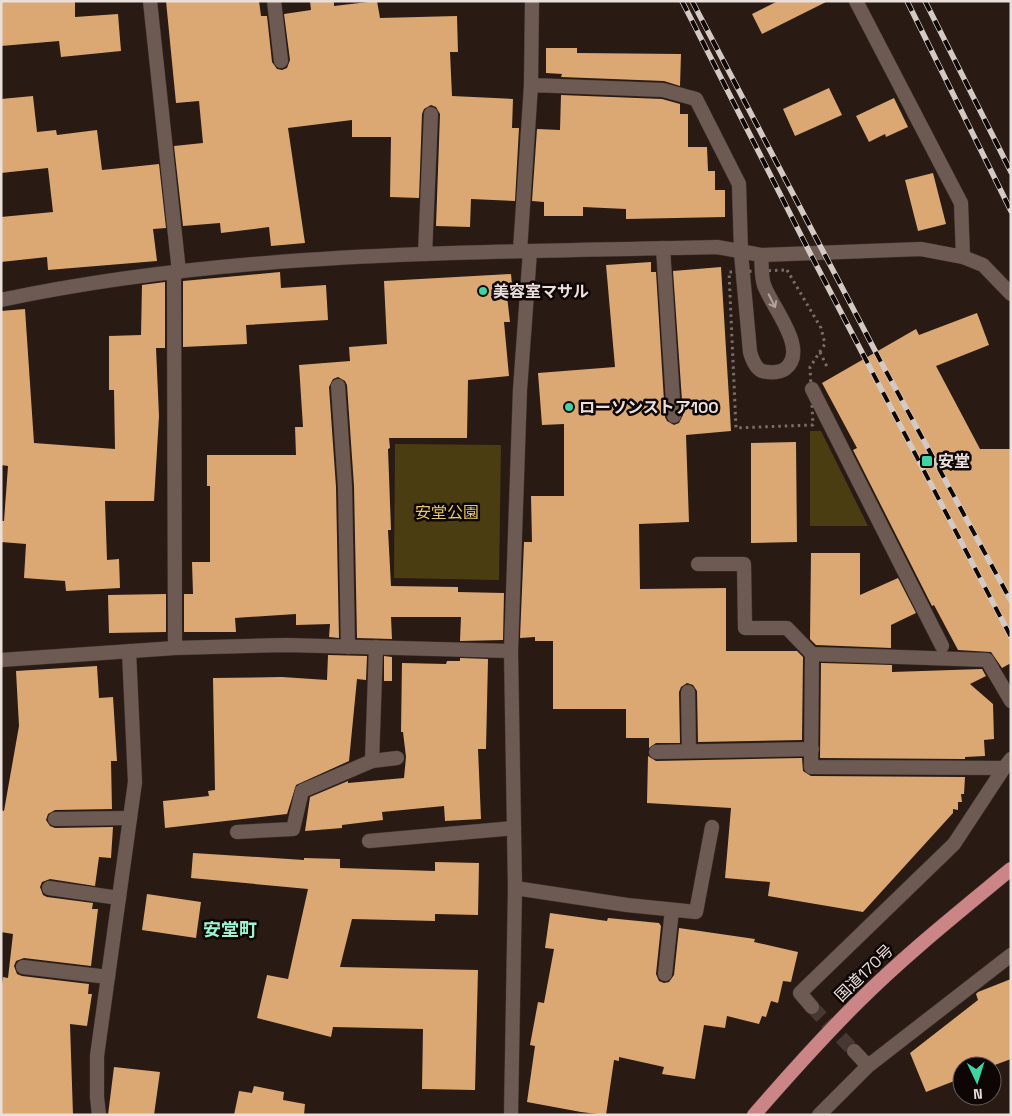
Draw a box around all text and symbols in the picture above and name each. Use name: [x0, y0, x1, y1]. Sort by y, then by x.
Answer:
place label: 美容室マサル: [493, 281, 589, 302]
marker: 美容室マサル: [477, 285, 489, 297]
one-way arrow: [768, 293, 777, 308]
place label: ローソンストア100: [579, 397, 719, 418]
marker: ローソンストア100: [563, 401, 575, 413]
place label: 安堂: [938, 451, 970, 472]
marker: 安堂: [920, 454, 934, 468]
park label: 安堂公園: [415, 502, 479, 523]
district label: 安堂町: [203, 918, 257, 941]
street label: 国道170号: [830, 940, 898, 1006]
north arrow: [952, 1056, 1002, 1106]
text: N: [973, 1085, 983, 1103]

